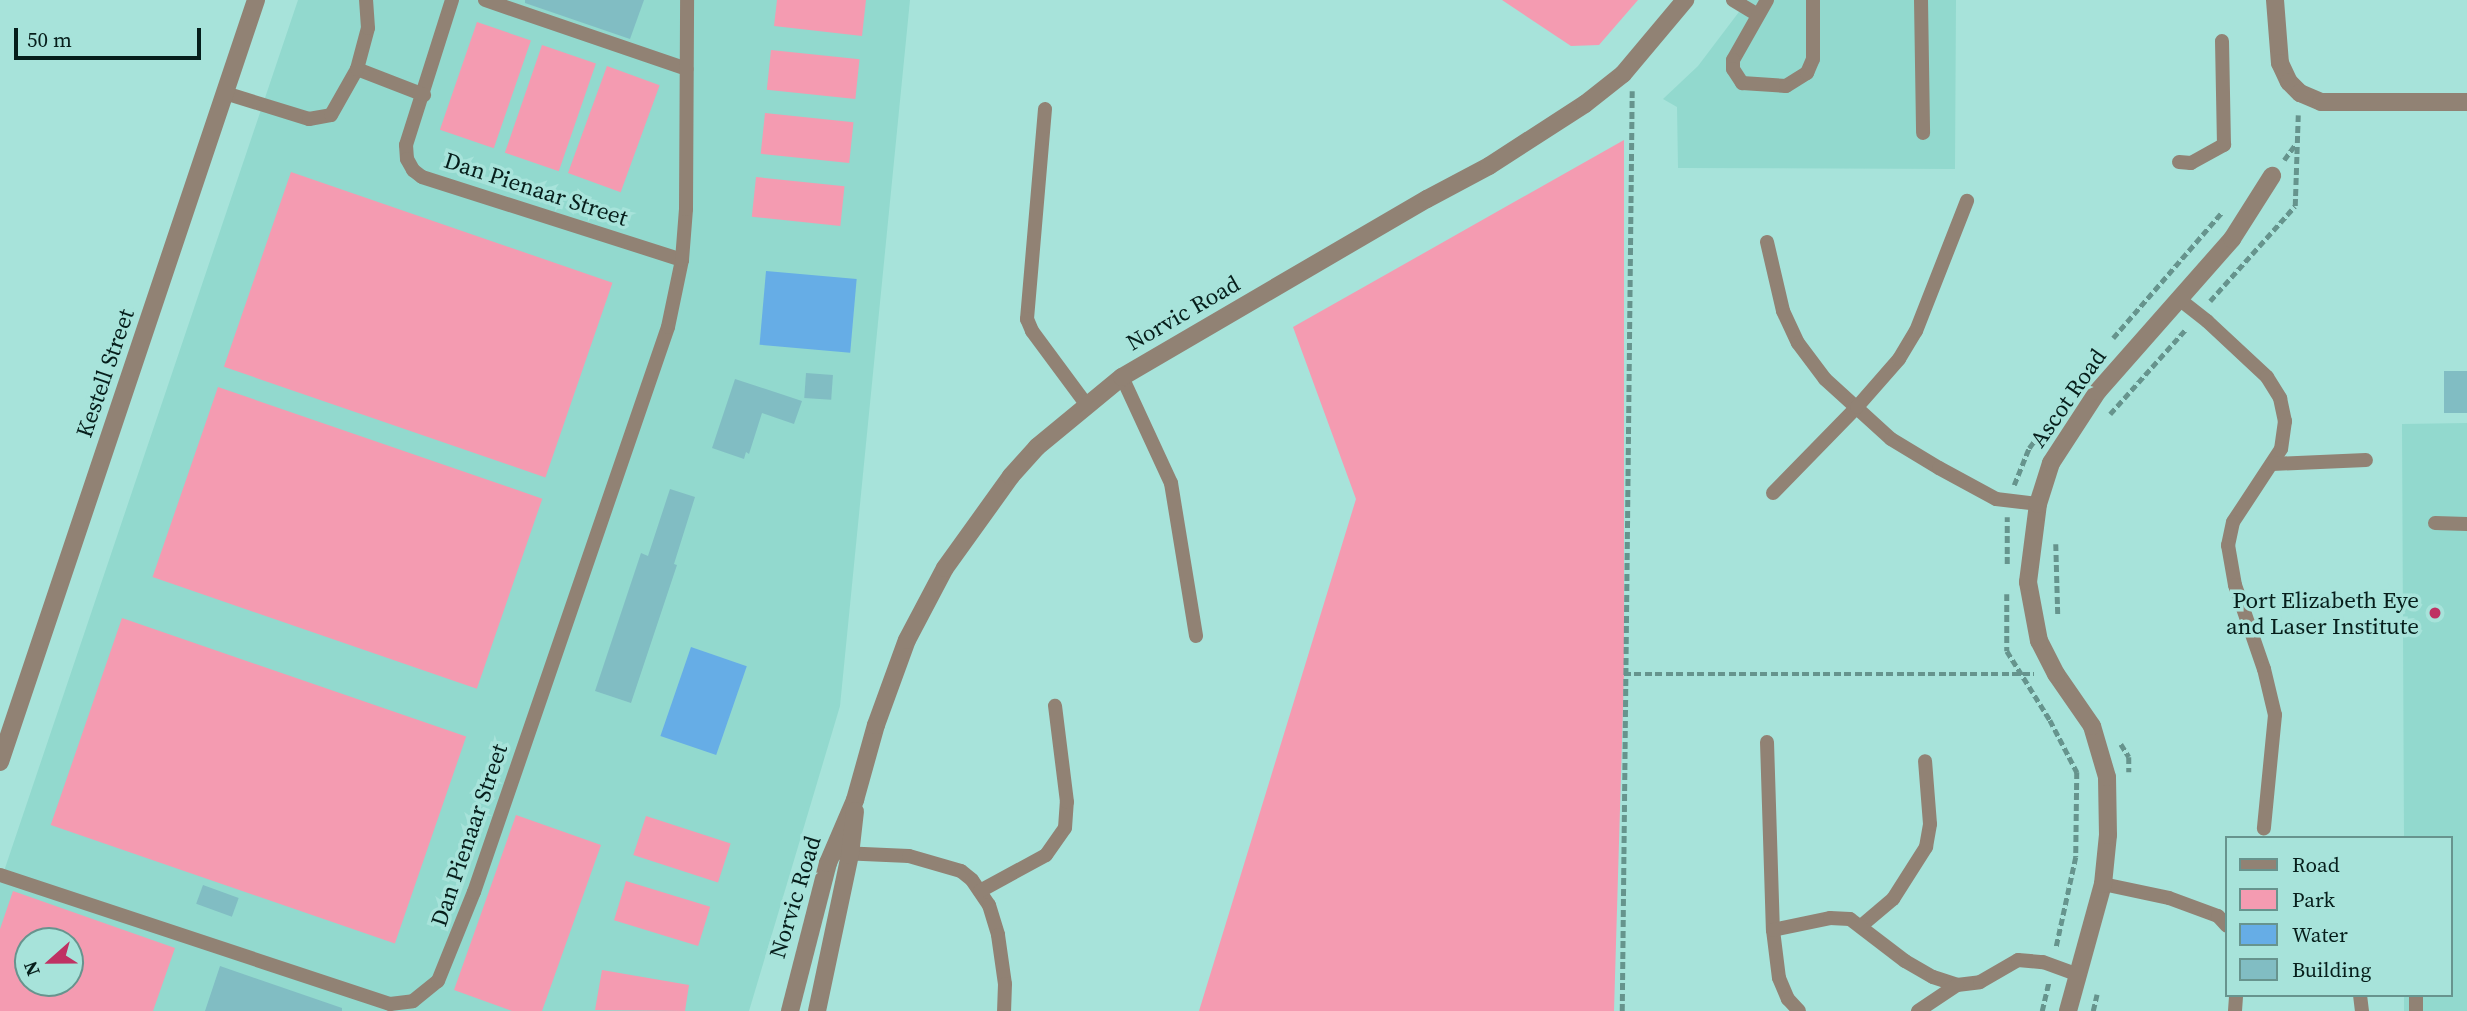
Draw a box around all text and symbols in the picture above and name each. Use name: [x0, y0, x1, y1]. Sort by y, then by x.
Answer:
scale bar: [18, 14, 205, 58]
text: 50 m: [27, 25, 72, 54]
street label: Dan Pienaar Street: [441, 146, 631, 232]
street label: Norvic Road: [1121, 269, 1245, 357]
street label: Kestell Street: [70, 305, 140, 441]
street label: Ascot Road: [2024, 343, 2112, 453]
place label: Port Elizabeth Eye and Laser Institute: [2226, 586, 2419, 640]
marker: Port Elizabeth Eye and Laser Institute: [2425, 603, 2445, 623]
street label: Dan Pienaar Street: [425, 740, 513, 930]
street label: Norvic Road: [763, 833, 827, 961]
legend: [2226, 836, 2453, 997]
text: Road: [2292, 850, 2340, 879]
text: Park: [2292, 885, 2335, 914]
text: Water: [2292, 920, 2348, 949]
north arrow: [14, 927, 84, 997]
text: Building: [2292, 955, 2371, 984]
text: N: [17, 958, 46, 980]

